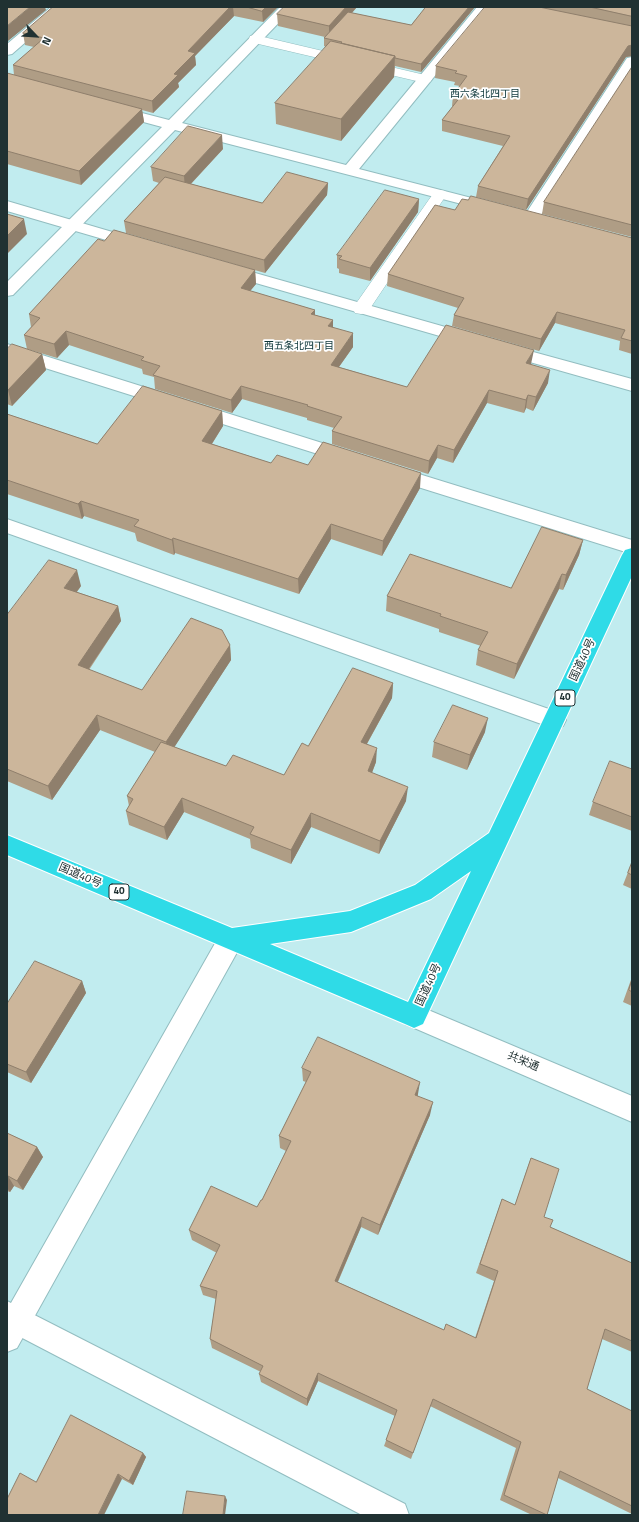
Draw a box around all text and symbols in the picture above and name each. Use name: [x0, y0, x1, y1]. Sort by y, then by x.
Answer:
north arrow: [16, 16, 56, 56]
text: N: [38, 34, 56, 48]
district label: 西六条北四丁目: [450, 89, 520, 101]
district label: 西五条北四丁目: [264, 341, 334, 353]
street label: 国道40号: [567, 637, 599, 683]
road number: 40: [555, 690, 575, 706]
street label: 国道40号: [57, 861, 103, 891]
road number: 40: [109, 884, 129, 900]
street label: 国道40号: [413, 962, 445, 1008]
street label: 共栄通: [505, 1049, 541, 1075]

